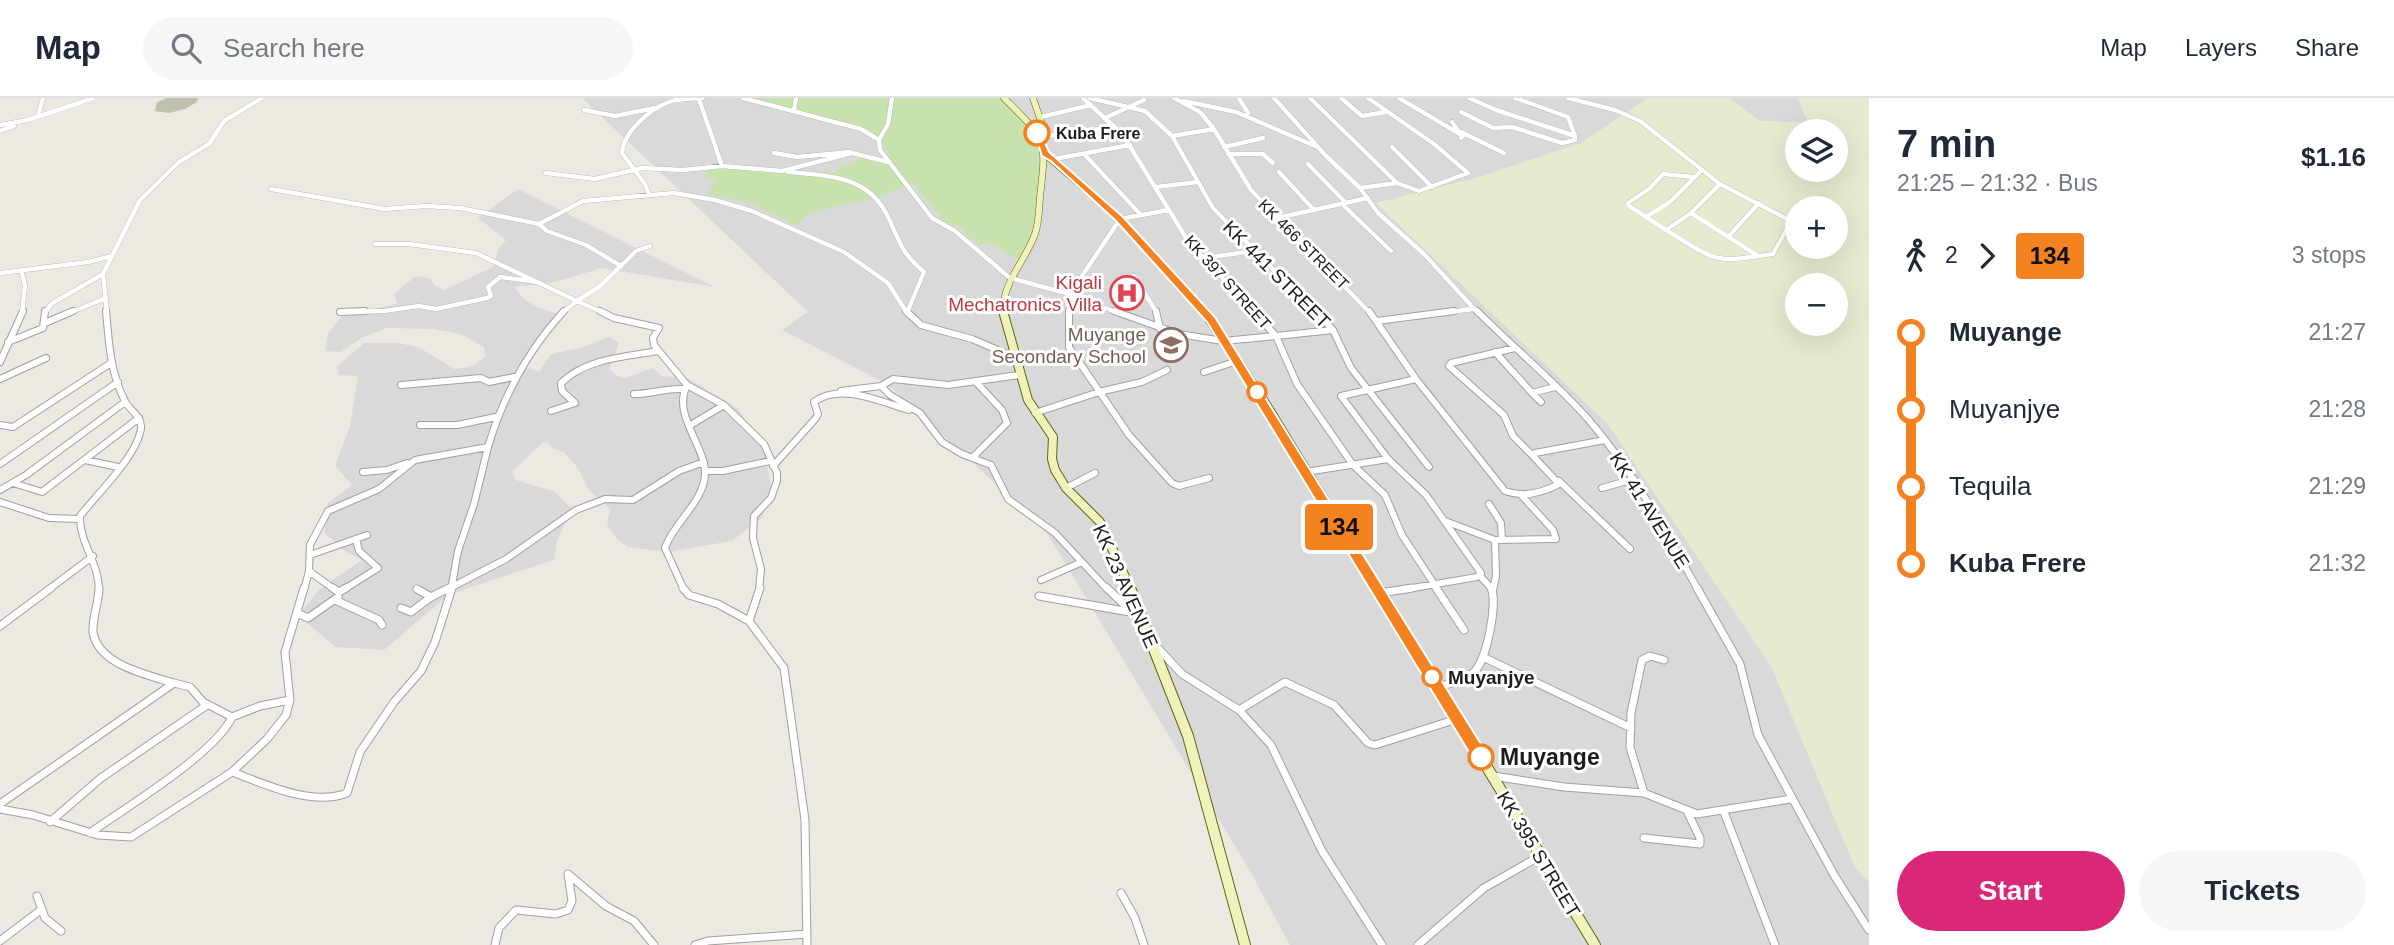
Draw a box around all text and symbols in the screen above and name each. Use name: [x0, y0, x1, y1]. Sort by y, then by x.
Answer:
search box: [143, 17, 633, 80]
text: Map: [35, 29, 101, 66]
icon: search: [167, 29, 205, 67]
text: Search here: [223, 33, 365, 63]
text: Map: [2100, 34, 2147, 61]
text: Layers: [2185, 34, 2257, 61]
text: Share: [2295, 34, 2359, 61]
map controls: [1785, 119, 1848, 336]
button: layers: [1785, 119, 1848, 182]
marker: Kuba Frere: [1024, 120, 1050, 146]
text: 7 min: [1897, 123, 1996, 165]
place label: Kuba Frere: [1056, 125, 1141, 142]
text: $1.16: [2301, 142, 2366, 172]
text: 21:25 – 21:32 · Bus: [1897, 170, 2098, 196]
street label: KK 466 STREET: [1255, 196, 1352, 293]
button: +: [1785, 196, 1848, 259]
street label: KK 441 STREET: [1219, 217, 1335, 332]
street label: KK 397 STREET: [1181, 232, 1274, 333]
icon: walk: [1897, 237, 1935, 275]
icon: forward: [1968, 237, 2006, 275]
text: 2: [1945, 242, 1958, 268]
text: 134: [2030, 242, 2070, 269]
text: 3 stops: [2292, 242, 2366, 268]
place label: Kigali Mechatronics Villa: [948, 272, 1102, 315]
button: −: [1785, 273, 1848, 336]
hospital icon: Kigali Mechatronics Villa: [1108, 274, 1146, 312]
text: Muyange: [1949, 317, 2062, 347]
text: 21:27: [2308, 319, 2366, 345]
place label: Muyange Secondary School: [992, 324, 1146, 367]
school or university icon: Muyange Secondary School: [1152, 326, 1190, 364]
unlabelled marker: [1247, 382, 1267, 402]
text: Muyanjye: [1949, 394, 2060, 424]
text: 21:28: [2308, 396, 2366, 422]
street label: KK 41 AVENUE: [1606, 448, 1694, 572]
text: Tequila: [1949, 471, 2031, 501]
text: 21:29: [2308, 473, 2366, 499]
line badge: 134: [1299, 504, 1379, 550]
text: 134: [1319, 513, 1359, 540]
street label: KK 23 AVENUE: [1089, 521, 1162, 651]
text: Kuba Frere: [1949, 548, 2086, 578]
text: 21:32: [2308, 550, 2366, 576]
marker: Muyanjye: [1422, 667, 1442, 687]
place label: Muyanjye: [1448, 667, 1535, 688]
marker: Muyange: [1468, 744, 1494, 770]
place label: Muyange: [1500, 744, 1600, 770]
street label: KK 395 STREET: [1493, 788, 1584, 921]
button: Start: [1897, 851, 2125, 931]
button: Tickets: [2139, 851, 2366, 931]

